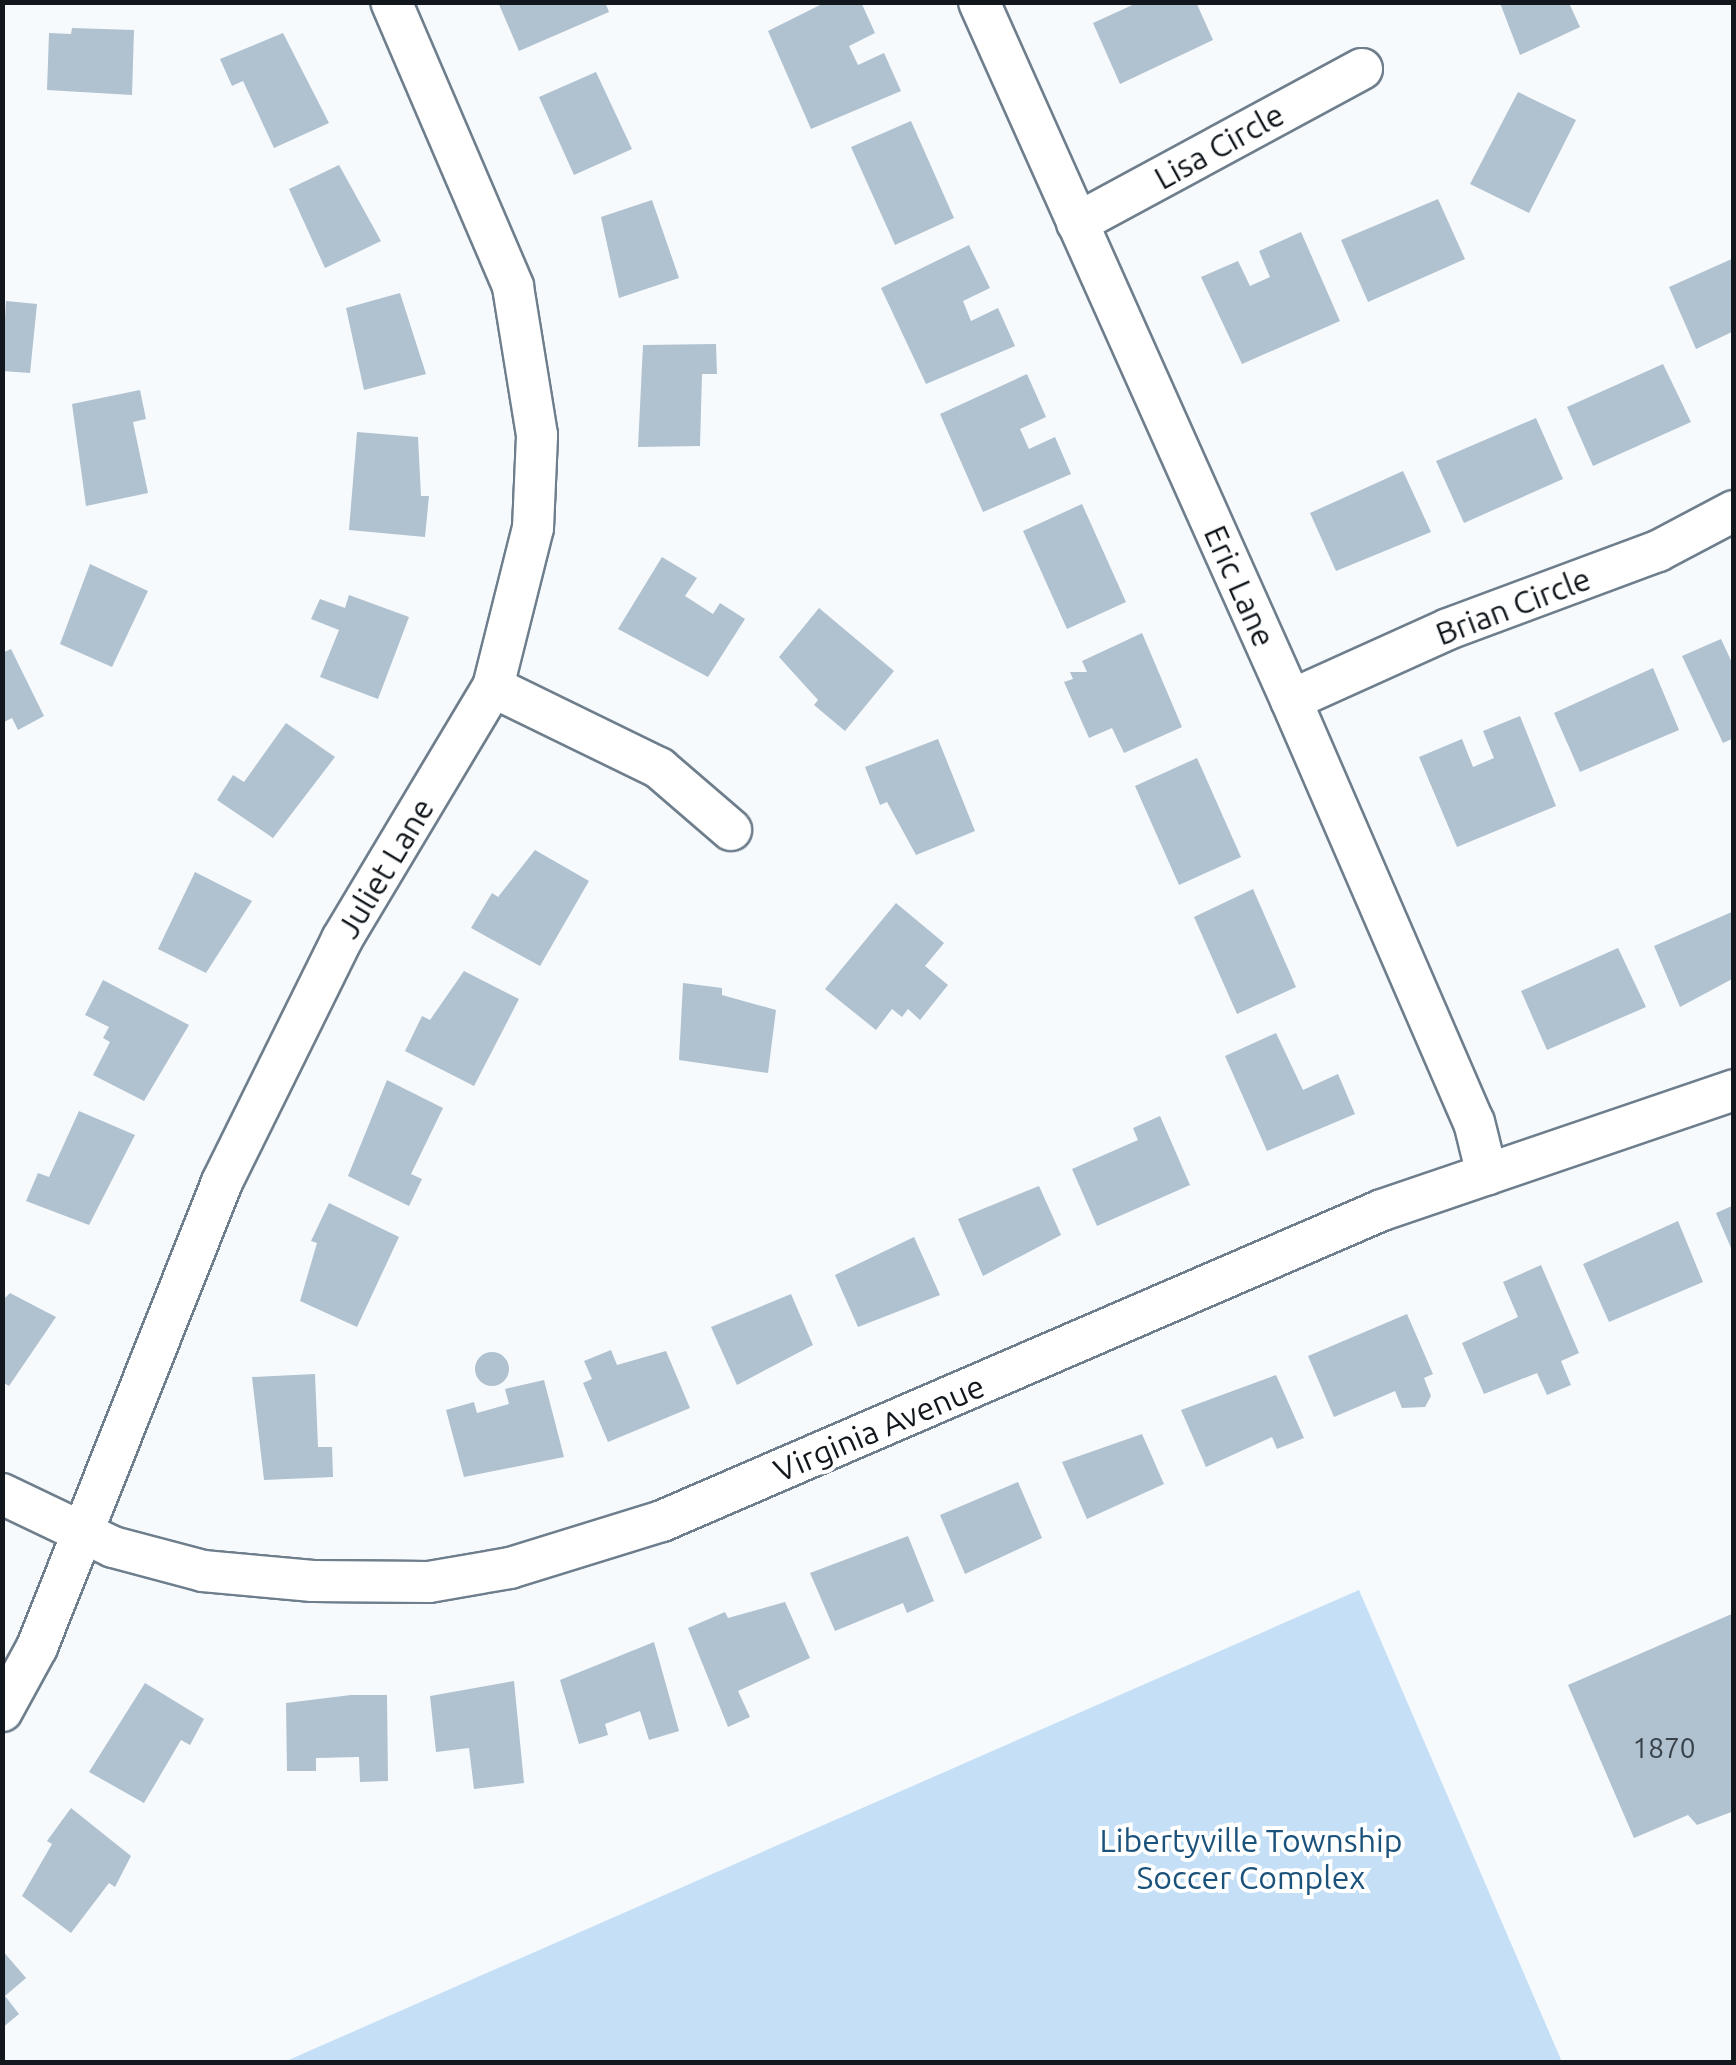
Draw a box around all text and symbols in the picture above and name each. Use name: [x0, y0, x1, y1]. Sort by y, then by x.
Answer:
street label: Lisa Circle: [1148, 95, 1290, 197]
street label: Eric Lane: [1196, 519, 1284, 653]
street label: Brian Circle: [1430, 559, 1596, 653]
street label: Juliet Lane: [328, 791, 442, 945]
street label: Virginia Avenue: [768, 1366, 990, 1490]
house number: 1870: [1632, 1731, 1696, 1765]
park label: Libertyville Township Soccer Complex: [1099, 1822, 1403, 1897]

